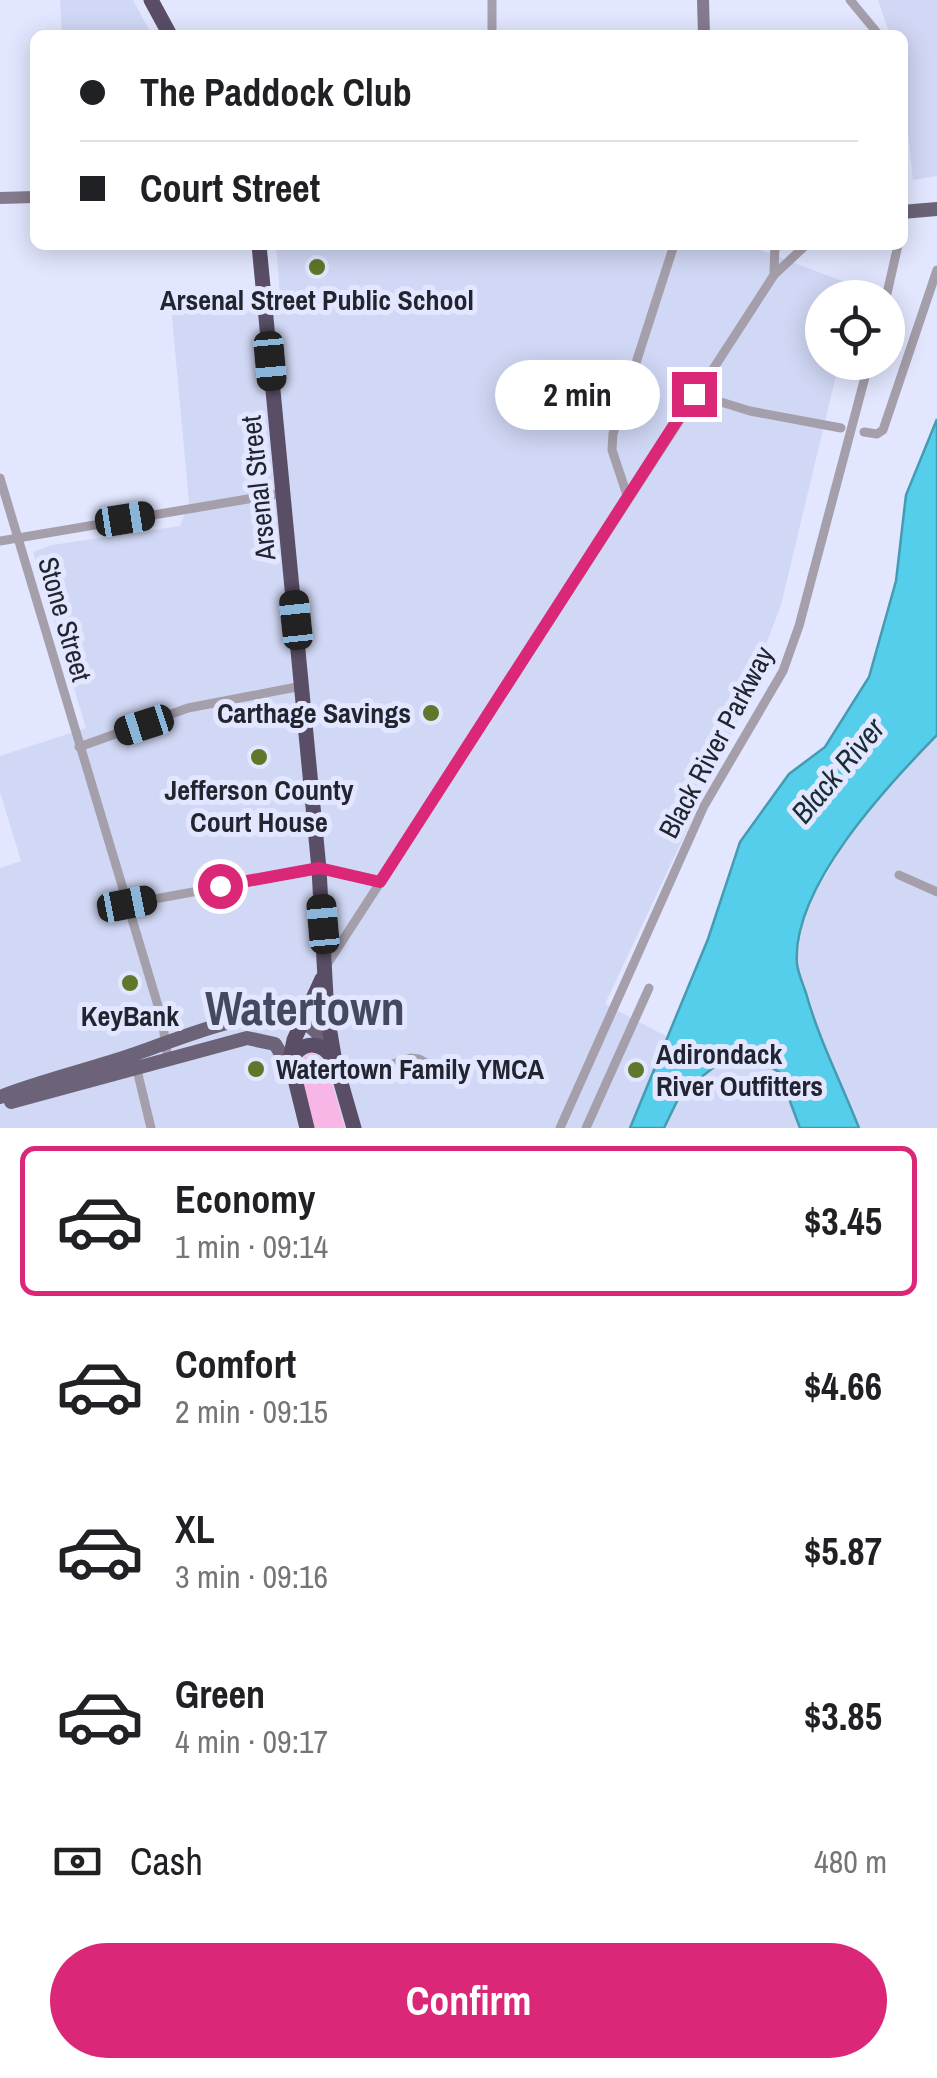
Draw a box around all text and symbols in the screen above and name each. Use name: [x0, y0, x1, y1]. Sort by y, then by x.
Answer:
text: The Paddock Club: [140, 67, 412, 118]
text: Court Street: [140, 163, 320, 214]
marker: Arsenal Street Public School: [306, 256, 328, 278]
map controls: [805, 280, 905, 380]
button: locate: [805, 280, 905, 380]
place label: Arsenal Street Public School: [160, 281, 474, 319]
car: [252, 330, 288, 392]
callout: 2 min: [494, 359, 659, 429]
route end: [672, 372, 717, 417]
text: 2 min: [543, 373, 612, 416]
street label: Arsenal Street: [231, 414, 285, 563]
car: [93, 499, 157, 539]
street label: Stone Street: [29, 552, 101, 686]
car: [278, 589, 314, 651]
street label: Black River Parkway: [650, 639, 783, 844]
place label: Carthage Savings: [217, 694, 411, 732]
car: [111, 701, 177, 749]
marker: Carthage Savings: [420, 702, 442, 724]
water label: Black River: [781, 709, 893, 831]
marker: Jefferson County Court House: [248, 746, 270, 768]
place label: Jefferson County Court House: [165, 771, 354, 841]
route start: [198, 864, 243, 909]
car: [95, 884, 159, 924]
car: [305, 893, 341, 955]
marker: KeyBank: [119, 972, 141, 994]
district label: Watertown: [205, 975, 405, 1040]
place label: KeyBank: [81, 997, 179, 1035]
place label: Adirondack River Outfitters: [656, 1035, 823, 1105]
place label: Watertown Family YMCA: [276, 1050, 545, 1088]
marker: Watertown Family YMCA: [245, 1058, 267, 1080]
marker: Adirondack River Outfitters: [625, 1059, 647, 1081]
text: Economy: [175, 1174, 315, 1225]
icon: car: [55, 1176, 145, 1266]
text: $3.45: [804, 1196, 882, 1247]
text: 1 min · 09:14: [175, 1225, 328, 1268]
text: Comfort: [175, 1339, 296, 1390]
icon: car: [55, 1341, 145, 1431]
text: $4.66: [804, 1361, 882, 1412]
text: 2 min · 09:15: [175, 1390, 328, 1433]
text: XL: [175, 1504, 215, 1555]
icon: car: [55, 1506, 145, 1596]
text: $5.87: [804, 1526, 882, 1577]
text: 3 min · 09:16: [175, 1555, 328, 1598]
text: Green: [175, 1669, 265, 1720]
icon: car: [55, 1671, 145, 1761]
text: $3.85: [804, 1691, 882, 1742]
text: 4 min · 09:17: [175, 1720, 328, 1763]
icon: cash: [50, 1834, 105, 1889]
text: Cash: [130, 1836, 203, 1887]
text: 480 m: [814, 1840, 887, 1883]
button: Confirm: [50, 1943, 887, 2058]

